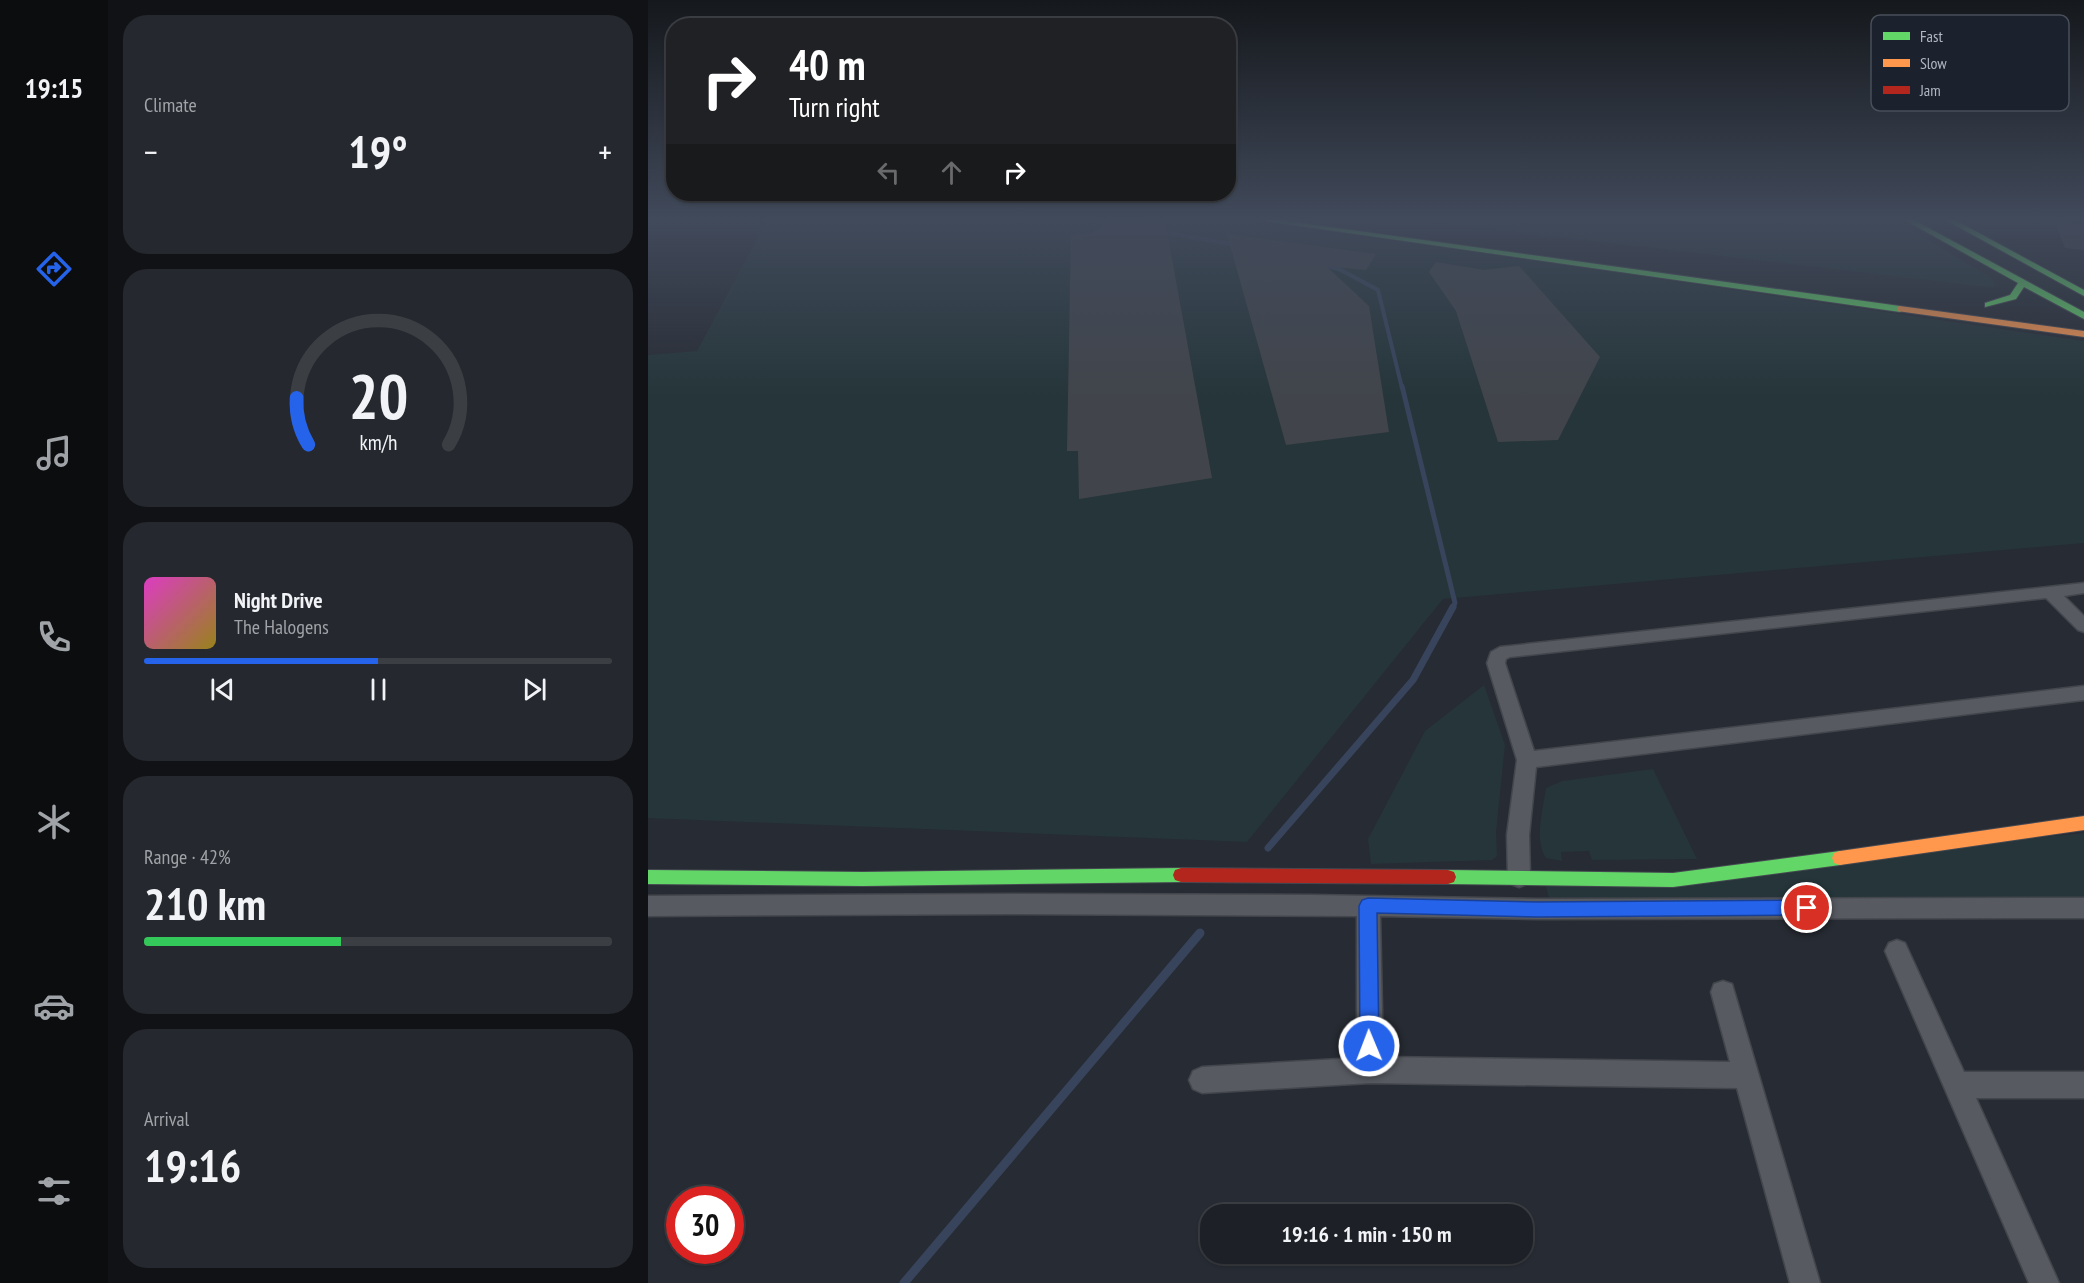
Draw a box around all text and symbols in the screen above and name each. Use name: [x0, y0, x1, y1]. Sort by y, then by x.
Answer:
legend: [1871, 15, 2069, 111]
text: Fast: [1920, 26, 1943, 46]
text: 40 m: [789, 37, 866, 92]
icon: right: [690, 42, 768, 120]
text: Slow: [1920, 53, 1947, 73]
text: 19:15: [25, 71, 83, 105]
text: Jam: [1919, 80, 1941, 100]
text: Turn right: [789, 90, 880, 124]
text: Climate: [144, 92, 197, 118]
text: 19°: [348, 122, 408, 180]
text: −: [144, 130, 158, 173]
text: +: [598, 130, 612, 173]
icon: left: [872, 156, 905, 189]
icon: ahead: [935, 156, 968, 189]
icon: right: [998, 156, 1031, 189]
icon: directions: [33, 248, 75, 290]
text: 20: [348, 355, 408, 436]
text: km/h: [359, 428, 397, 456]
icon: music: [33, 432, 75, 474]
text: Night Drive: [234, 586, 323, 614]
text: The Halogens: [234, 614, 329, 640]
icon: phone: [33, 616, 75, 658]
icon: previous: [206, 673, 239, 706]
icon: pause: [362, 673, 395, 706]
icon: next: [518, 673, 551, 706]
icon: climate: [33, 801, 75, 843]
text: Range · 42%: [144, 844, 231, 870]
text: 210 km: [144, 874, 266, 932]
pin: [1781, 882, 1832, 933]
icon: arrive: [1790, 891, 1823, 924]
icon: car: [33, 985, 75, 1027]
position arrow: [1337, 1014, 1401, 1078]
text: Arrival: [144, 1106, 189, 1132]
text: 19:16: [144, 1136, 241, 1194]
icon: filters: [33, 1170, 75, 1212]
speed limit sign: 30: [666, 1186, 744, 1264]
text: 19:16 · 1 min · 150 m: [1281, 1220, 1452, 1248]

